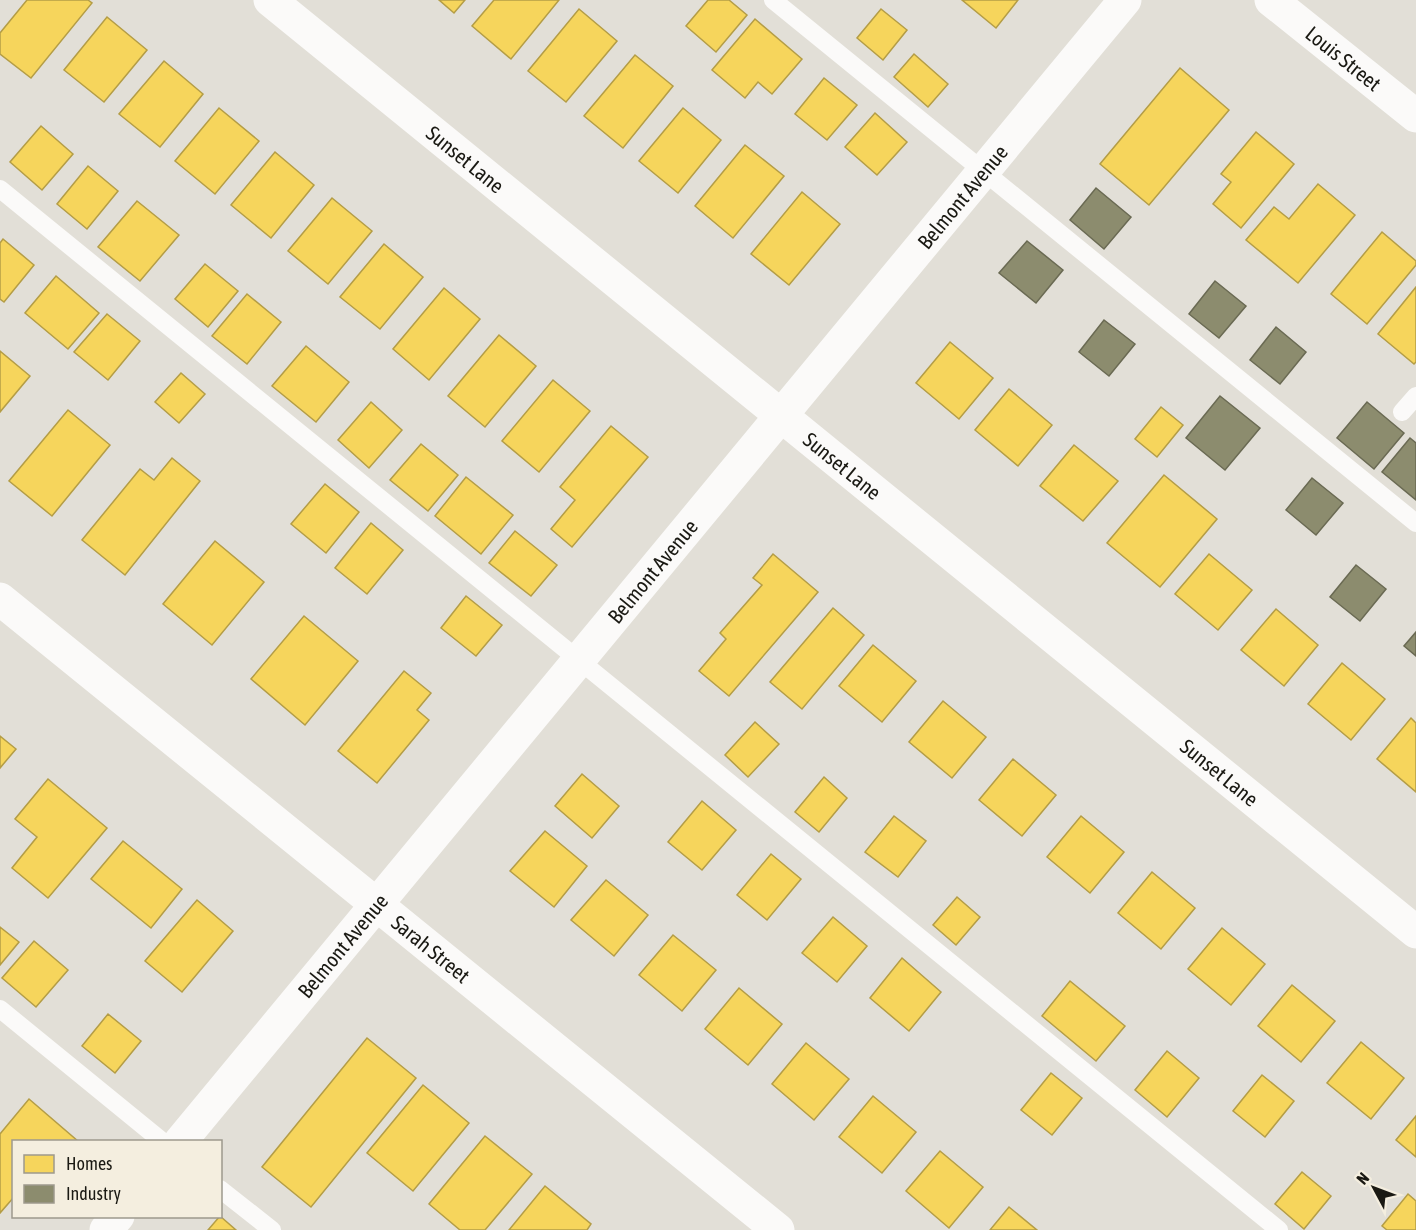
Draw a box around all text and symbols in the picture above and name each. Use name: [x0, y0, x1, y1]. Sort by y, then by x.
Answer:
street label: Louis Street: [1301, 21, 1386, 95]
street label: Sunset Lane: [422, 120, 509, 198]
street label: Belmont Avenue: [912, 140, 1012, 253]
street label: Sunset Lane: [799, 427, 886, 504]
street label: Belmont Avenue: [603, 514, 702, 628]
street label: Sunset Lane: [1176, 734, 1263, 811]
street label: Belmont Avenue: [293, 889, 392, 1002]
street label: Sarah Street: [387, 910, 475, 987]
legend: [12, 1140, 222, 1218]
text: Homes: [66, 1153, 112, 1174]
north arrow: [1344, 1158, 1404, 1218]
text: N: [1353, 1169, 1373, 1188]
text: Industry: [66, 1183, 121, 1204]

